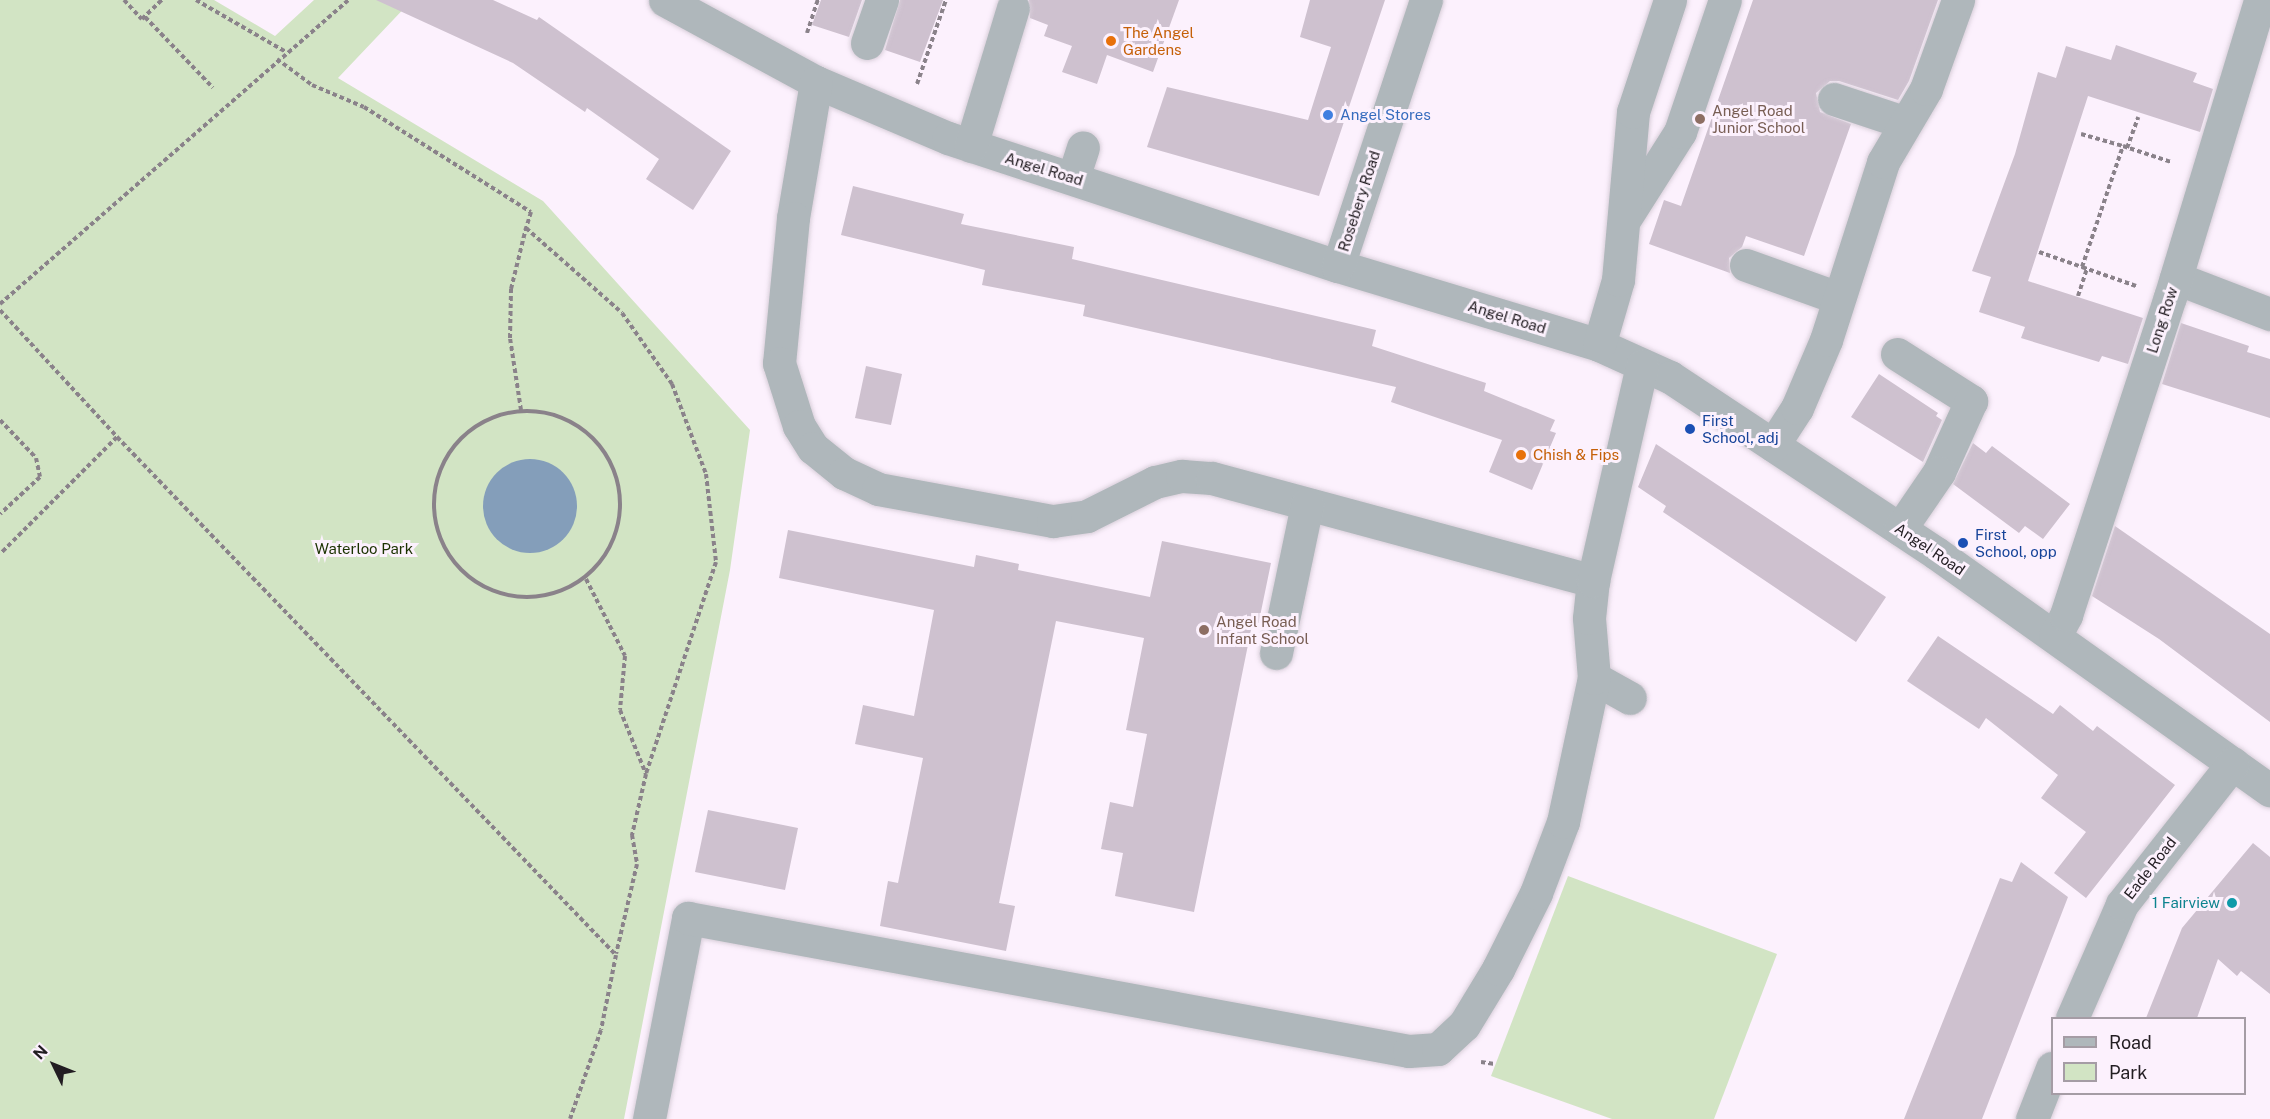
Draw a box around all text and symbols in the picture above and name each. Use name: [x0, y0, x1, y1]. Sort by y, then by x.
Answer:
place label: The Angel Gardens: [1123, 23, 1194, 58]
marker: The Angel Gardens: [1104, 34, 1118, 48]
place label: Angel Road Junior School: [1712, 101, 1805, 136]
place label: Angel Stores: [1340, 106, 1431, 124]
marker: Angel Stores: [1321, 108, 1335, 122]
marker: Angel Road Junior School: [1693, 112, 1707, 126]
street label: Rosebery Road: [1334, 148, 1384, 254]
street label: Angel Road: [1003, 149, 1085, 189]
street label: Long Row: [2143, 285, 2181, 355]
street label: Angel Road: [1466, 297, 1548, 337]
place label: First School, adj: [1702, 411, 1779, 446]
marker: First School, adj: [1683, 422, 1697, 436]
place label: Chish & Fips: [1533, 446, 1619, 464]
marker: Chish & Fips: [1514, 448, 1528, 462]
street label: Angel Road: [1892, 519, 1968, 579]
place label: First School, opp: [1975, 525, 2057, 560]
marker: First School, opp: [1956, 536, 1970, 550]
park label: Waterloo Park: [315, 540, 413, 558]
place label: Angel Road Infant School: [1216, 612, 1309, 647]
marker: Angel Road Infant School: [1197, 623, 1211, 637]
street label: Eade Road: [2120, 833, 2180, 903]
place label: 1 Fairview: [2152, 894, 2220, 912]
marker: 1 Fairview: [2225, 896, 2239, 910]
legend: [2051, 1017, 2246, 1095]
text: Road: [2109, 1032, 2152, 1053]
north arrow: [24, 1035, 84, 1095]
text: N: [29, 1041, 52, 1063]
text: Park: [2109, 1062, 2147, 1083]

